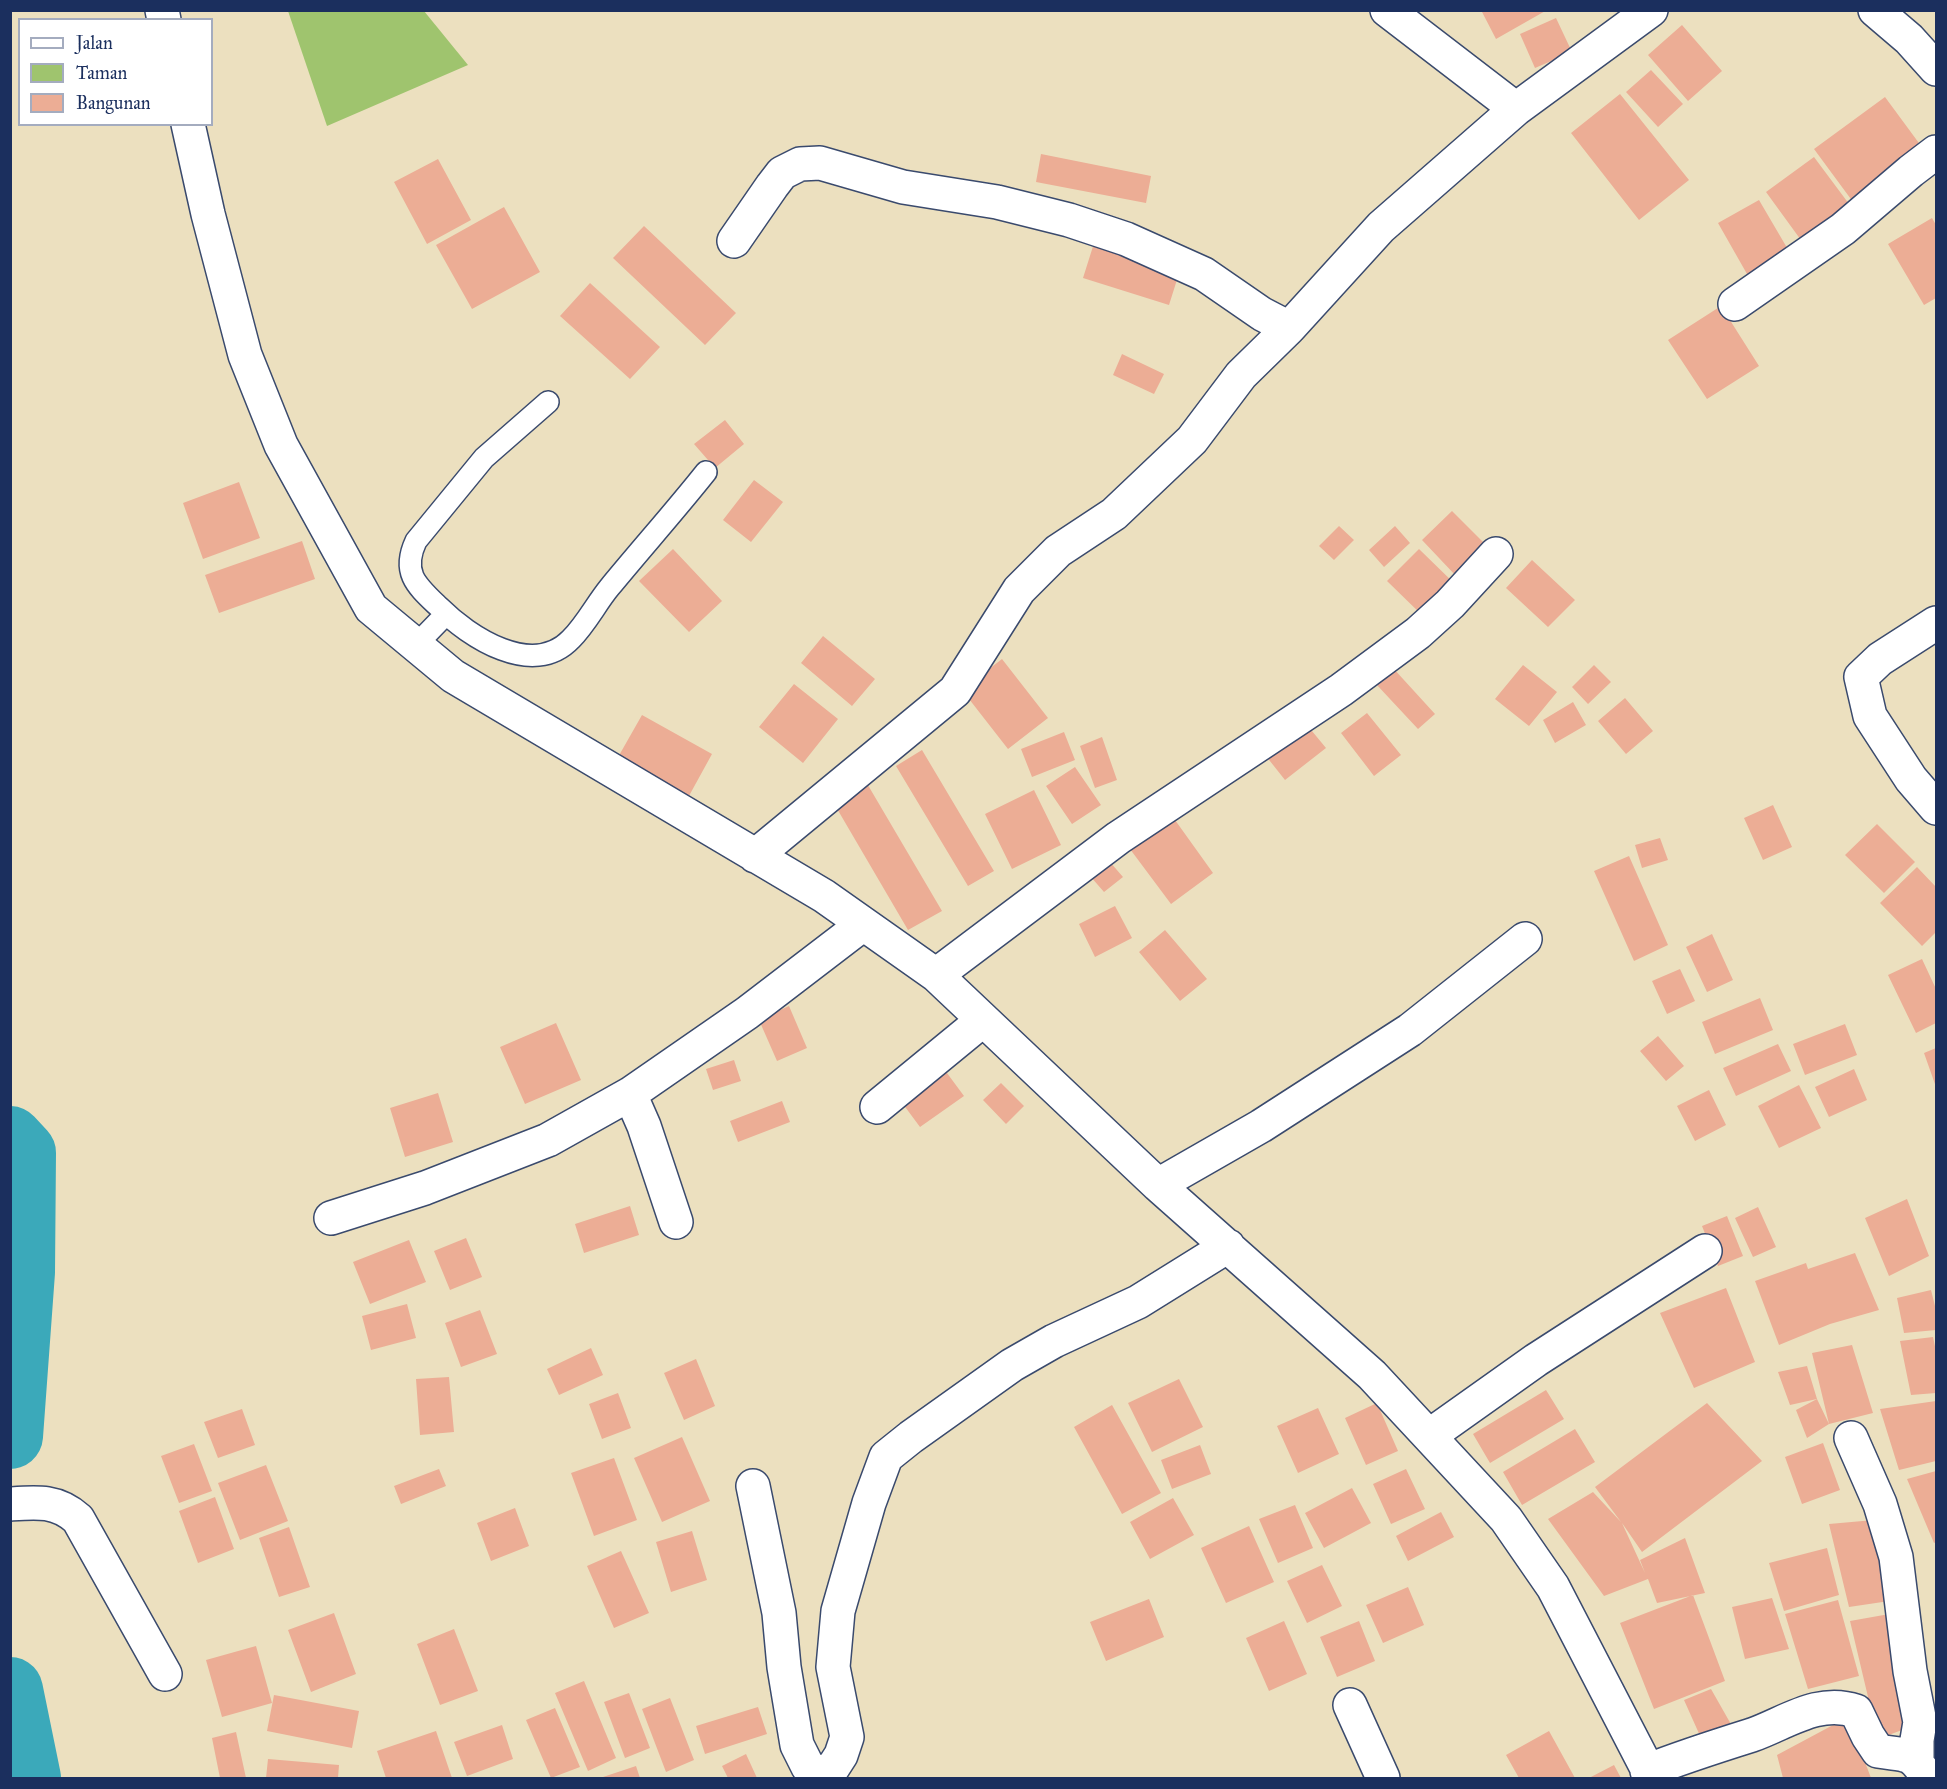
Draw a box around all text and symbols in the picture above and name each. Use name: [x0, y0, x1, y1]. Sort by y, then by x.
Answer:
legend: [18, 18, 213, 126]
text: Jalan: [76, 32, 113, 54]
text: Taman: [76, 62, 127, 84]
text: Bangunan: [76, 92, 151, 114]

